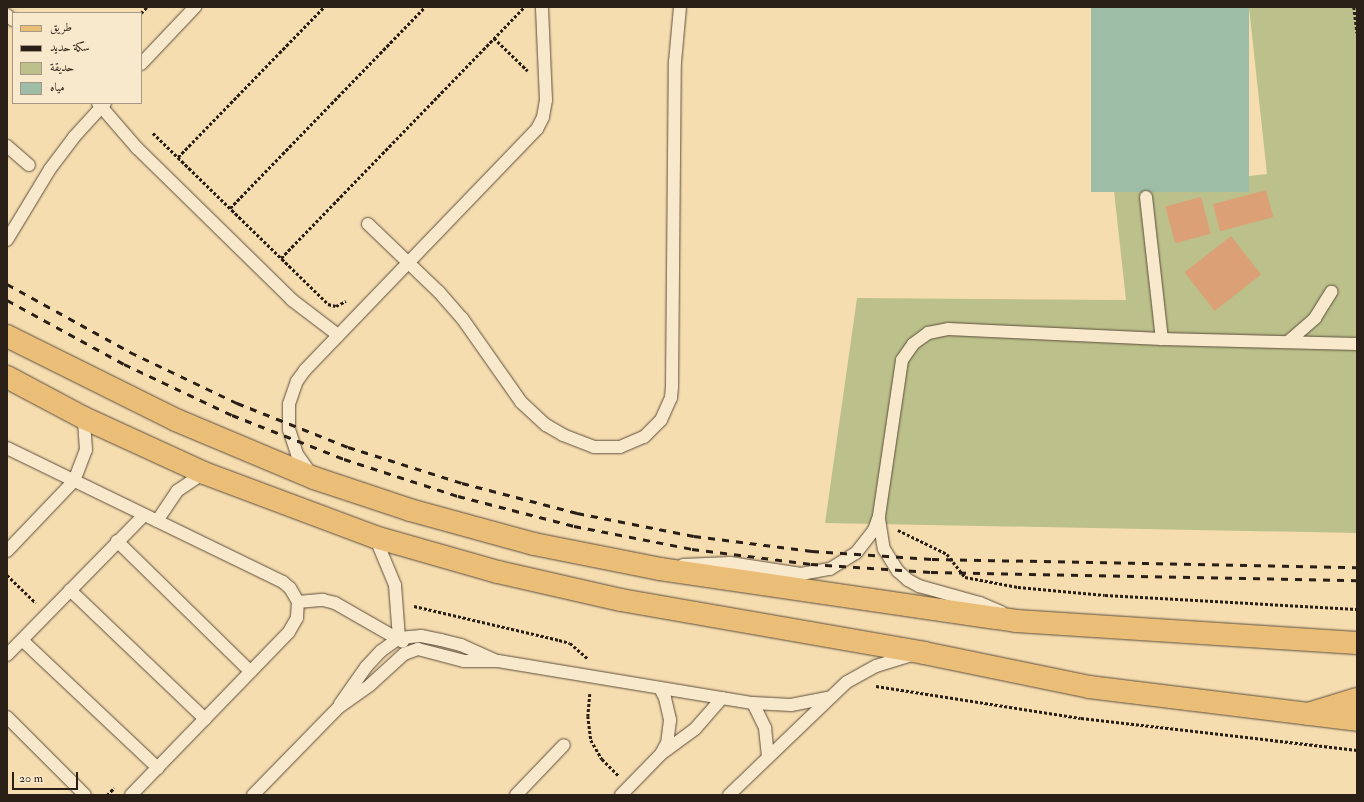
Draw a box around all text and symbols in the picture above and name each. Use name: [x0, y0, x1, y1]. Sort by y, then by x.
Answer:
legend: [12, 12, 142, 104]
text: طريق: [50, 20, 72, 35]
text: سكة حديد: [50, 40, 90, 55]
text: حديقة: [50, 60, 74, 75]
text: مياه: [50, 80, 65, 95]
scale bar: [14, 764, 80, 790]
text: 20 m: [19, 771, 43, 786]

